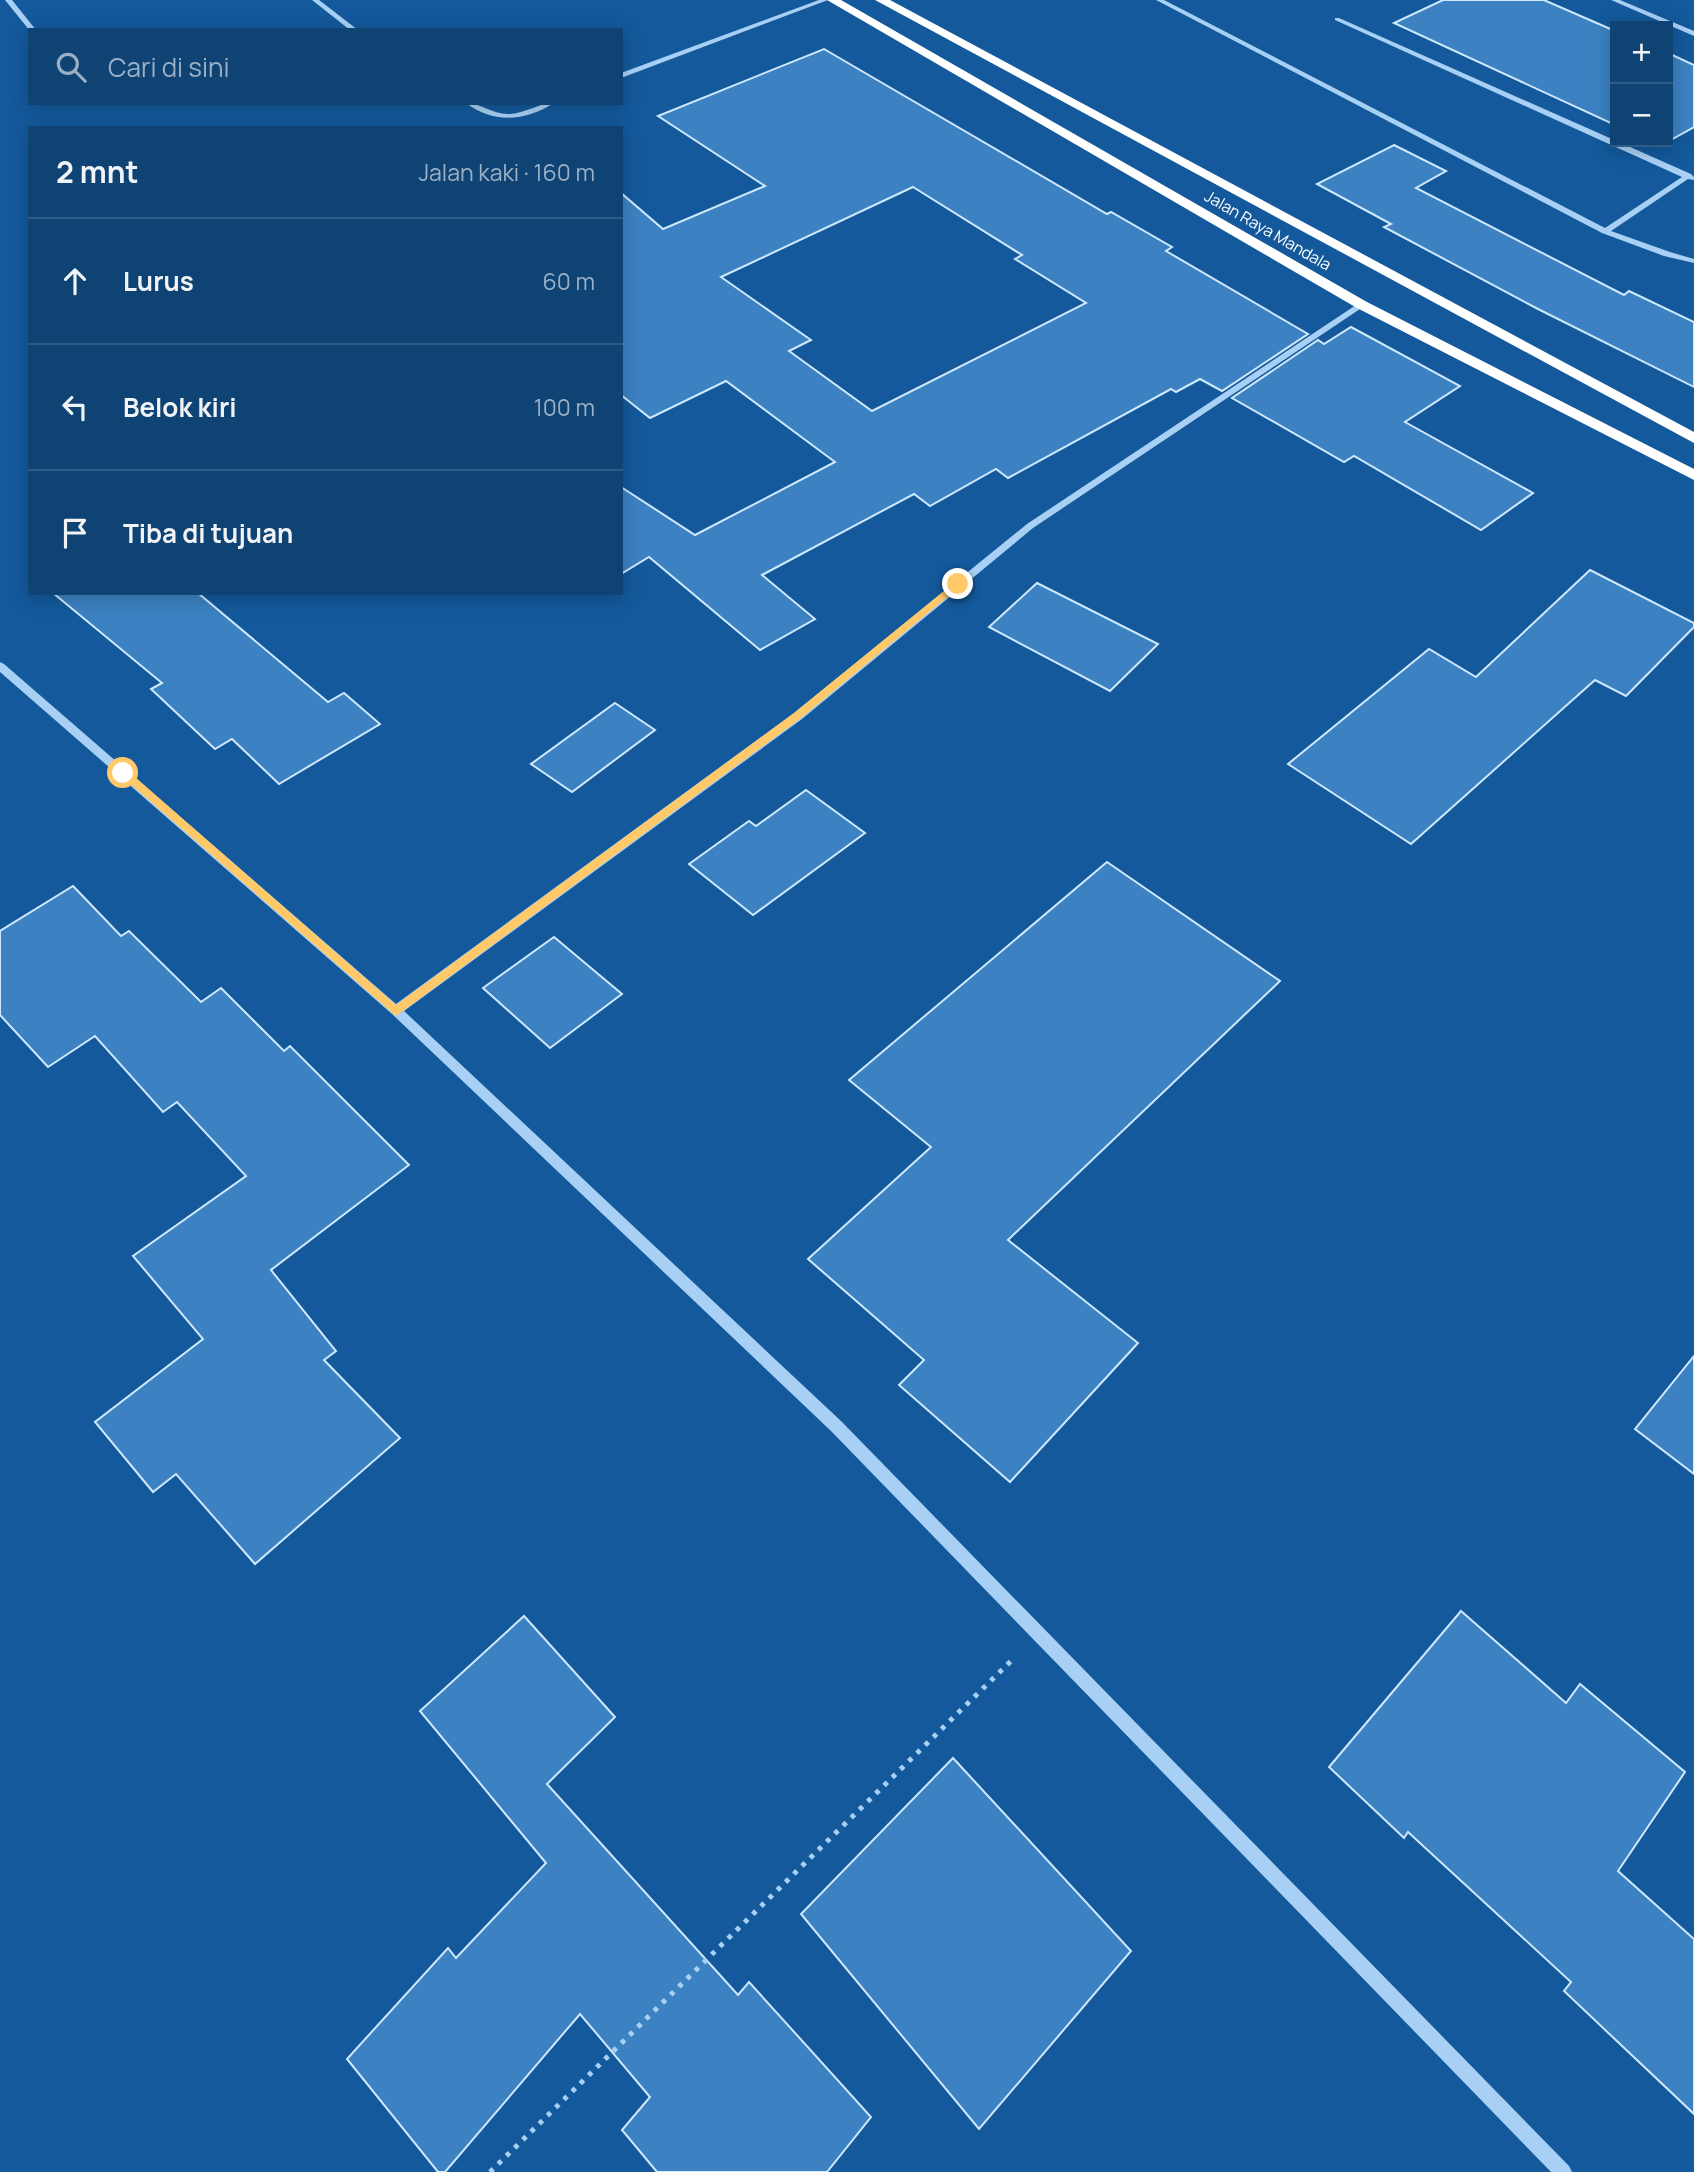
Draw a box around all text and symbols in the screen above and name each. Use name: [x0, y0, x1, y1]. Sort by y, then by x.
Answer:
map controls: [1610, 21, 1673, 147]
button: +: [1610, 21, 1673, 84]
search box: [28, 28, 623, 105]
icon: search: [52, 48, 90, 86]
text: Cari di sini: [108, 49, 230, 85]
button: −: [1610, 84, 1673, 147]
text: 2 mnt: [56, 151, 139, 192]
text: Jalan kaki · 160 m: [418, 156, 595, 188]
street label: Jalan Raya Mandala: [1201, 185, 1335, 275]
icon: ahead: [56, 262, 94, 300]
text: Lurus: [123, 263, 194, 299]
text: 60 m: [543, 265, 595, 297]
icon: left: [56, 388, 94, 426]
text: Belok kiri: [123, 389, 237, 425]
text: 100 m: [534, 391, 595, 423]
icon: arrive: [56, 514, 94, 552]
text: Tiba di tujuan: [123, 515, 293, 551]
route end: [942, 568, 973, 599]
route start: [107, 757, 138, 788]

